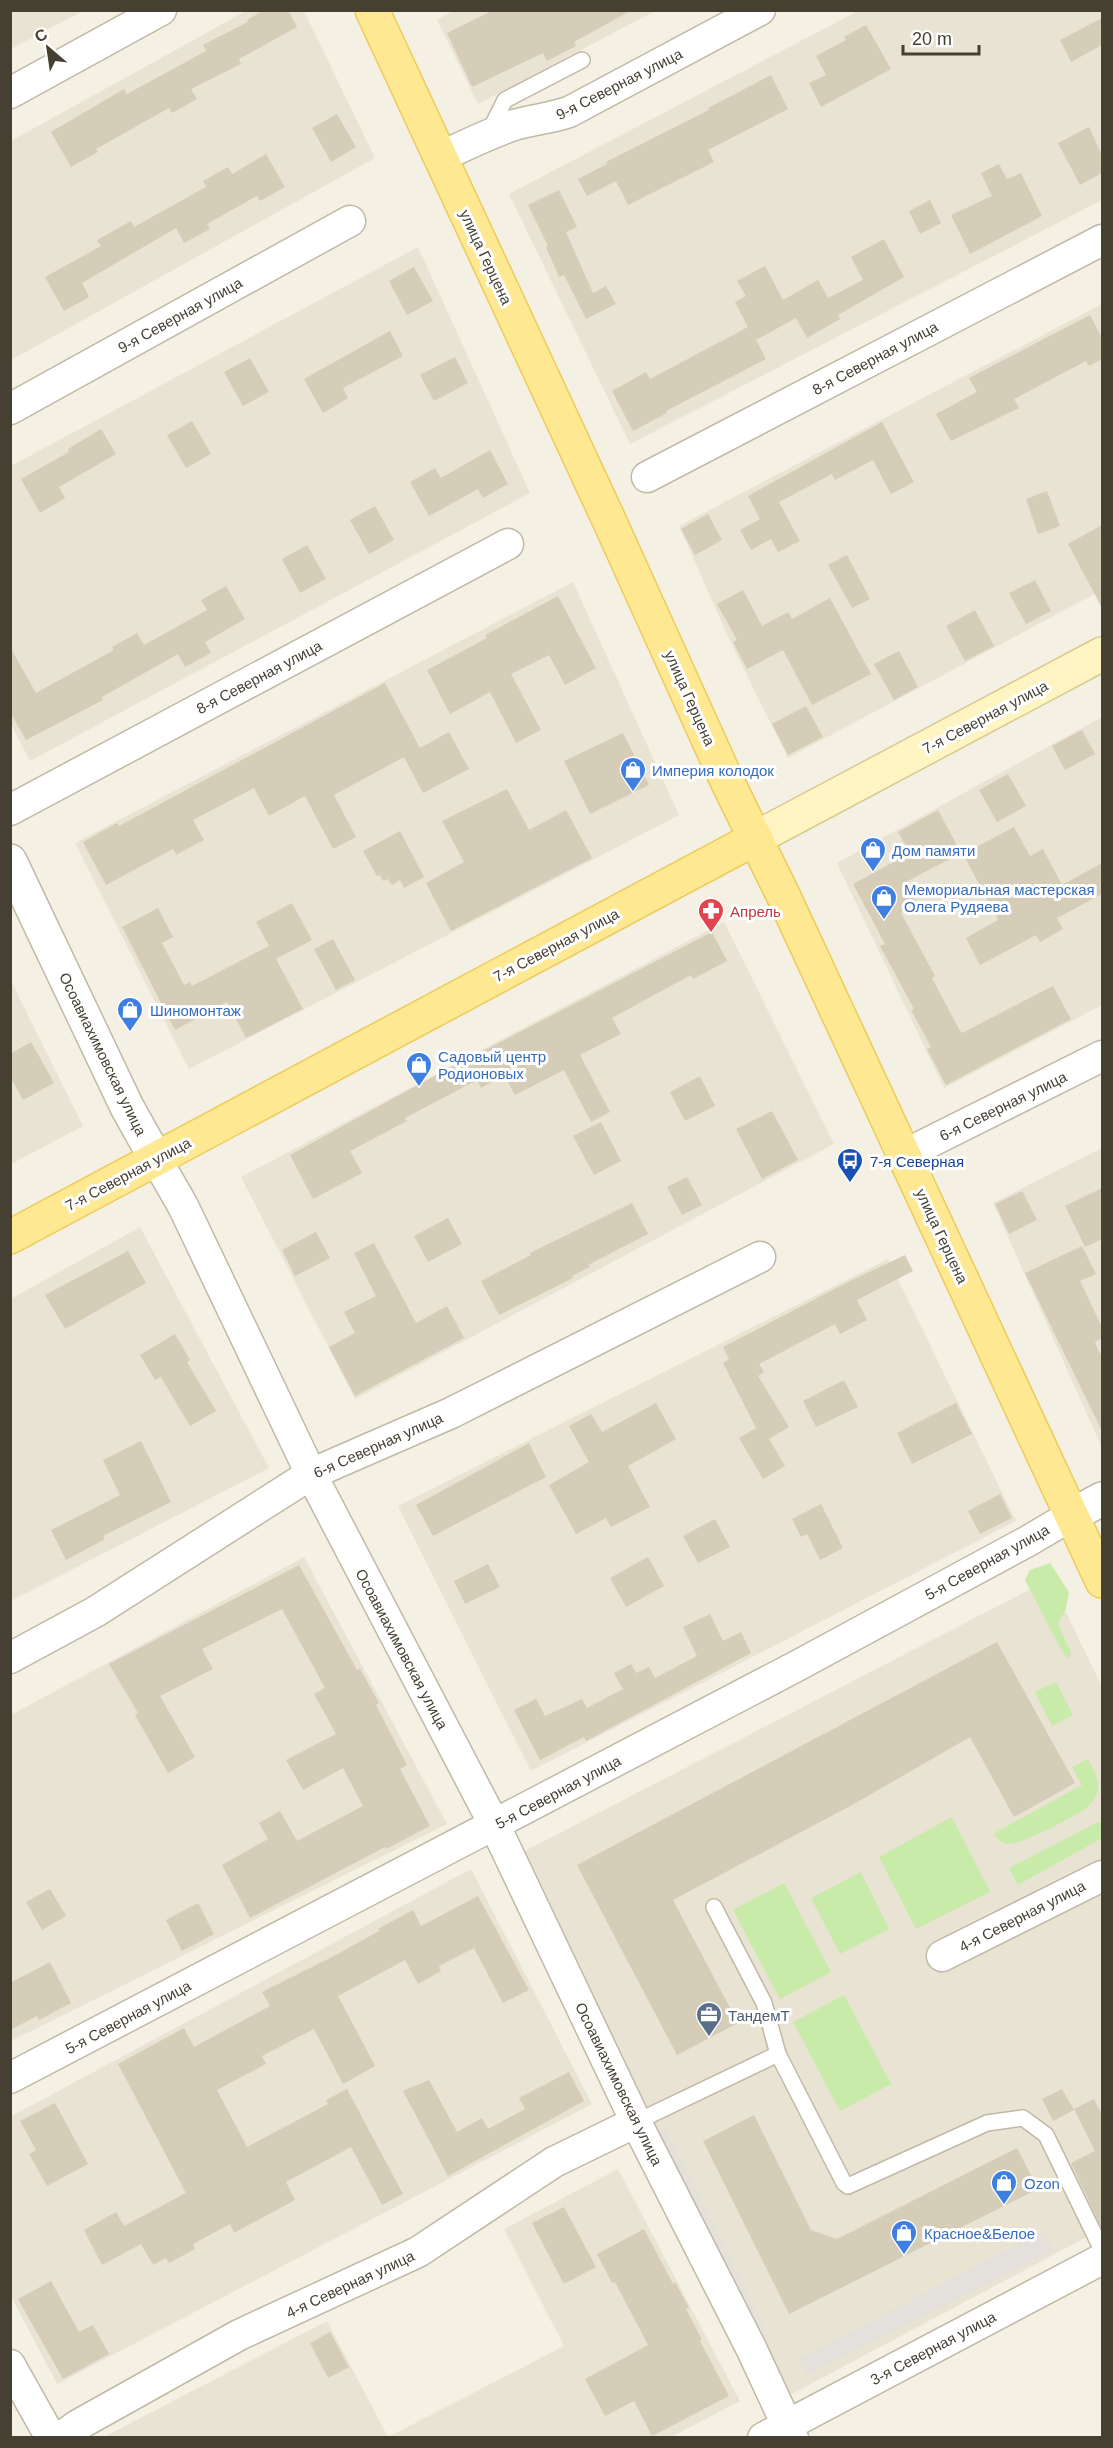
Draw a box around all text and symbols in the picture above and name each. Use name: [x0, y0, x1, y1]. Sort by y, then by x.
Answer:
north arrow: [18, 18, 78, 78]
scale bar: [903, 18, 980, 56]
text: С: [32, 25, 51, 46]
text: 20 m: [912, 29, 952, 49]
street label: 9-я Северная улица: [553, 44, 686, 123]
street label: улица Герцена: [457, 207, 516, 308]
street label: 9-я Северная улица: [115, 273, 246, 356]
street label: 8-я Северная улица: [809, 317, 941, 398]
street label: 8-я Северная улица: [193, 636, 325, 717]
street label: улица Герцена: [661, 648, 719, 749]
street label: 7-я Северная улица: [919, 676, 1051, 757]
shop icon: Империя колодок: [618, 755, 648, 793]
place label: Империя колодок: [652, 762, 774, 779]
shop icon: Дом памяти: [858, 835, 888, 873]
place label: Дом памяти: [892, 842, 975, 859]
place label: Мемориальная мастерская Олега Рудяева: [904, 881, 1095, 915]
shop icon: Мемориальная мастерская Олега Рудяева: [869, 883, 899, 921]
pharmacy icon: Апрель: [696, 896, 726, 934]
place label: Апрель: [730, 903, 781, 920]
street label: 7-я Северная улица: [490, 904, 622, 985]
street label: Осоавиахимовская улица: [56, 970, 150, 1139]
shop icon: Шиномонтаж: [115, 995, 145, 1033]
place label: Шиномонтаж: [150, 1002, 241, 1019]
place label: Садовый центр Родионовых: [438, 1048, 546, 1082]
shop icon: Садовый центр Родионовых: [404, 1050, 434, 1088]
street label: 6-я Северная улица: [937, 1068, 1070, 1144]
street label: 7-я Северная улица: [62, 1133, 194, 1214]
bus stop icon: 7-я Северная: [835, 1146, 865, 1184]
place label: 7-я Северная: [870, 1153, 964, 1170]
street label: улица Герцена: [913, 1186, 972, 1287]
street label: 6-я Северная улица: [311, 1409, 446, 1481]
street label: 5-я Северная улица: [922, 1520, 1053, 1603]
street label: Осоавиахимовская улица: [352, 1566, 452, 1733]
street label: 5-я Северная улица: [492, 1751, 624, 1832]
street label: 4-я Северная улица: [956, 1876, 1089, 1955]
street label: 5-я Северная улица: [62, 1976, 194, 2057]
street label: Осоавиахимовская улица: [572, 2000, 666, 2169]
office icon: ТандемТ: [694, 2000, 724, 2038]
place label: ТандемТ: [728, 2007, 790, 2024]
shop icon: Ozon: [989, 2168, 1019, 2206]
place label: Ozon: [1024, 2175, 1060, 2192]
shop icon: Красное&Белое: [889, 2218, 919, 2256]
place label: Красное&Белое: [924, 2225, 1035, 2242]
street label: 4-я Северная улица: [283, 2247, 417, 2321]
street label: 3-я Северная улица: [867, 2307, 999, 2388]

